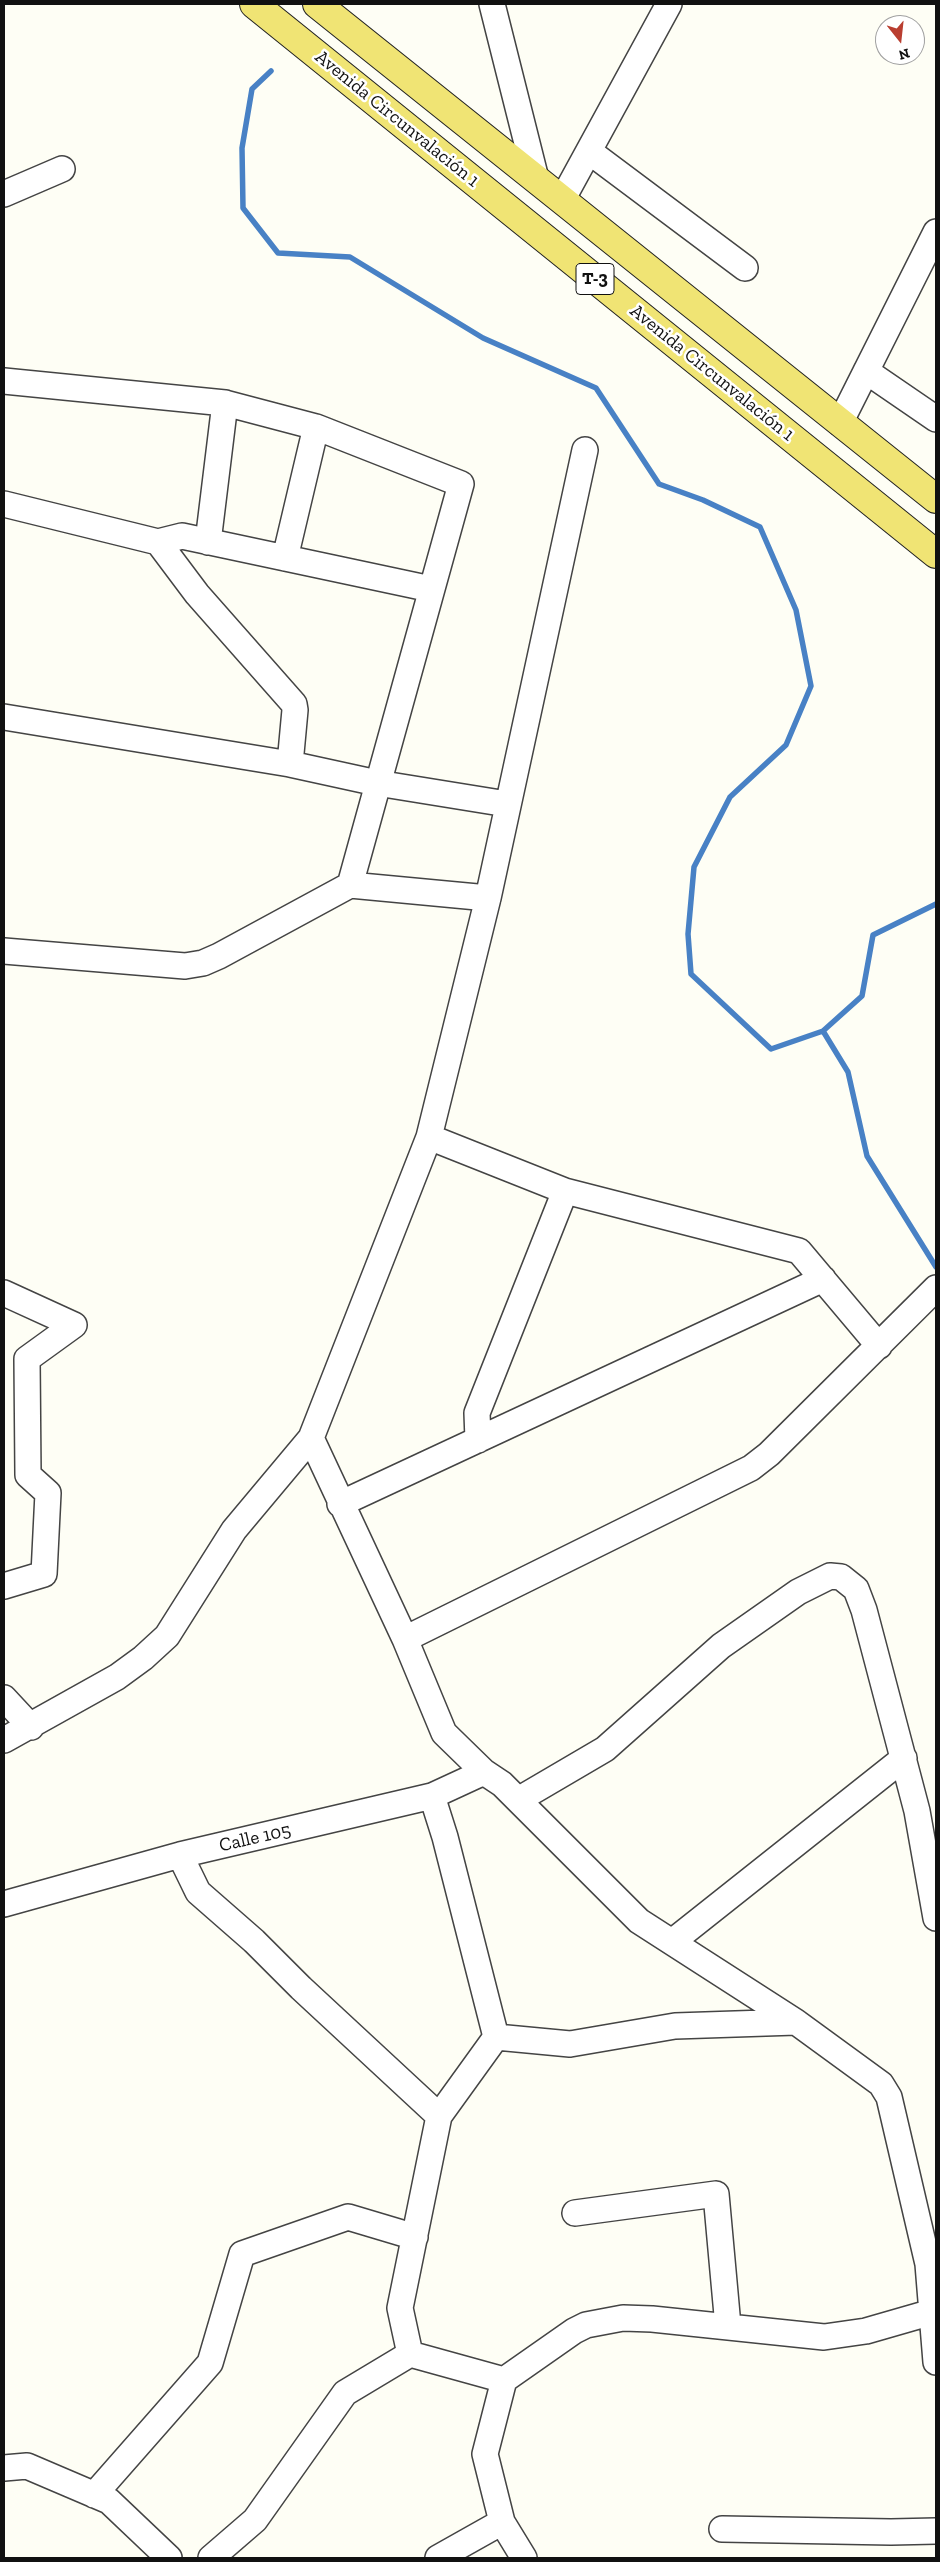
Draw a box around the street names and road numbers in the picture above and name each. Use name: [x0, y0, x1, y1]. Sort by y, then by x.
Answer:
street label: Avenida Circunvalación 1: [310, 46, 484, 192]
road number: T-3: [576, 264, 614, 294]
street label: Avenida Circunvalación 1: [625, 300, 799, 446]
street label: Calle 105: [217, 1819, 293, 1857]

